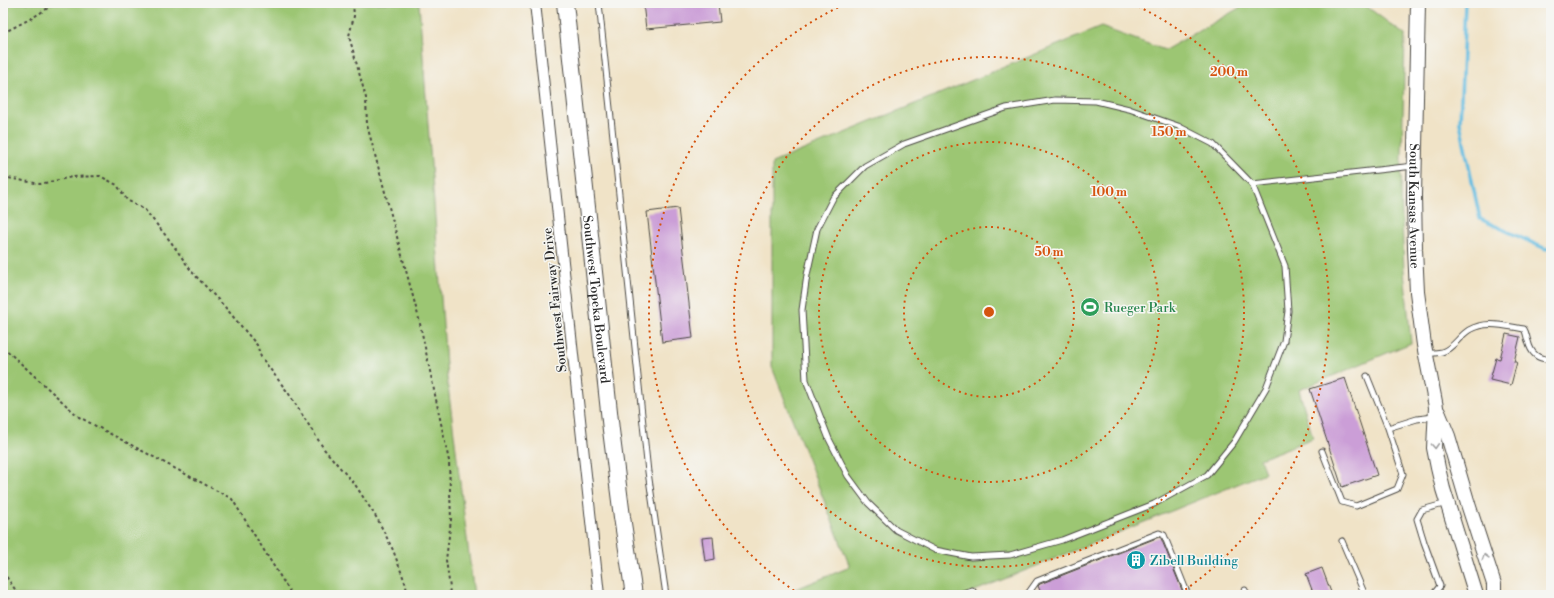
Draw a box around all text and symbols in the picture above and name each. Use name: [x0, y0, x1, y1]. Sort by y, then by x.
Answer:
text: 200 m: [1210, 65, 1248, 80]
text: 150 m: [1152, 125, 1186, 140]
street label: South Kansas Avenue: [1405, 143, 1423, 269]
text: 100 m: [1091, 185, 1127, 200]
street label: Southwest Topeka Boulevard: [579, 214, 613, 385]
street label: Southwest Fairway Drive: [539, 226, 571, 373]
text: 50 m: [1034, 245, 1064, 260]
sports icon: Rueger Park: [1079, 296, 1101, 318]
place label: Rueger Park: [1104, 300, 1177, 316]
centre of rings: [982, 305, 996, 319]
one-way arrow: [1431, 443, 1439, 449]
building icon: Zibell Building: [1125, 549, 1147, 571]
place label: Zibell Building: [1150, 553, 1238, 569]
one-way arrow: [1481, 554, 1490, 561]

